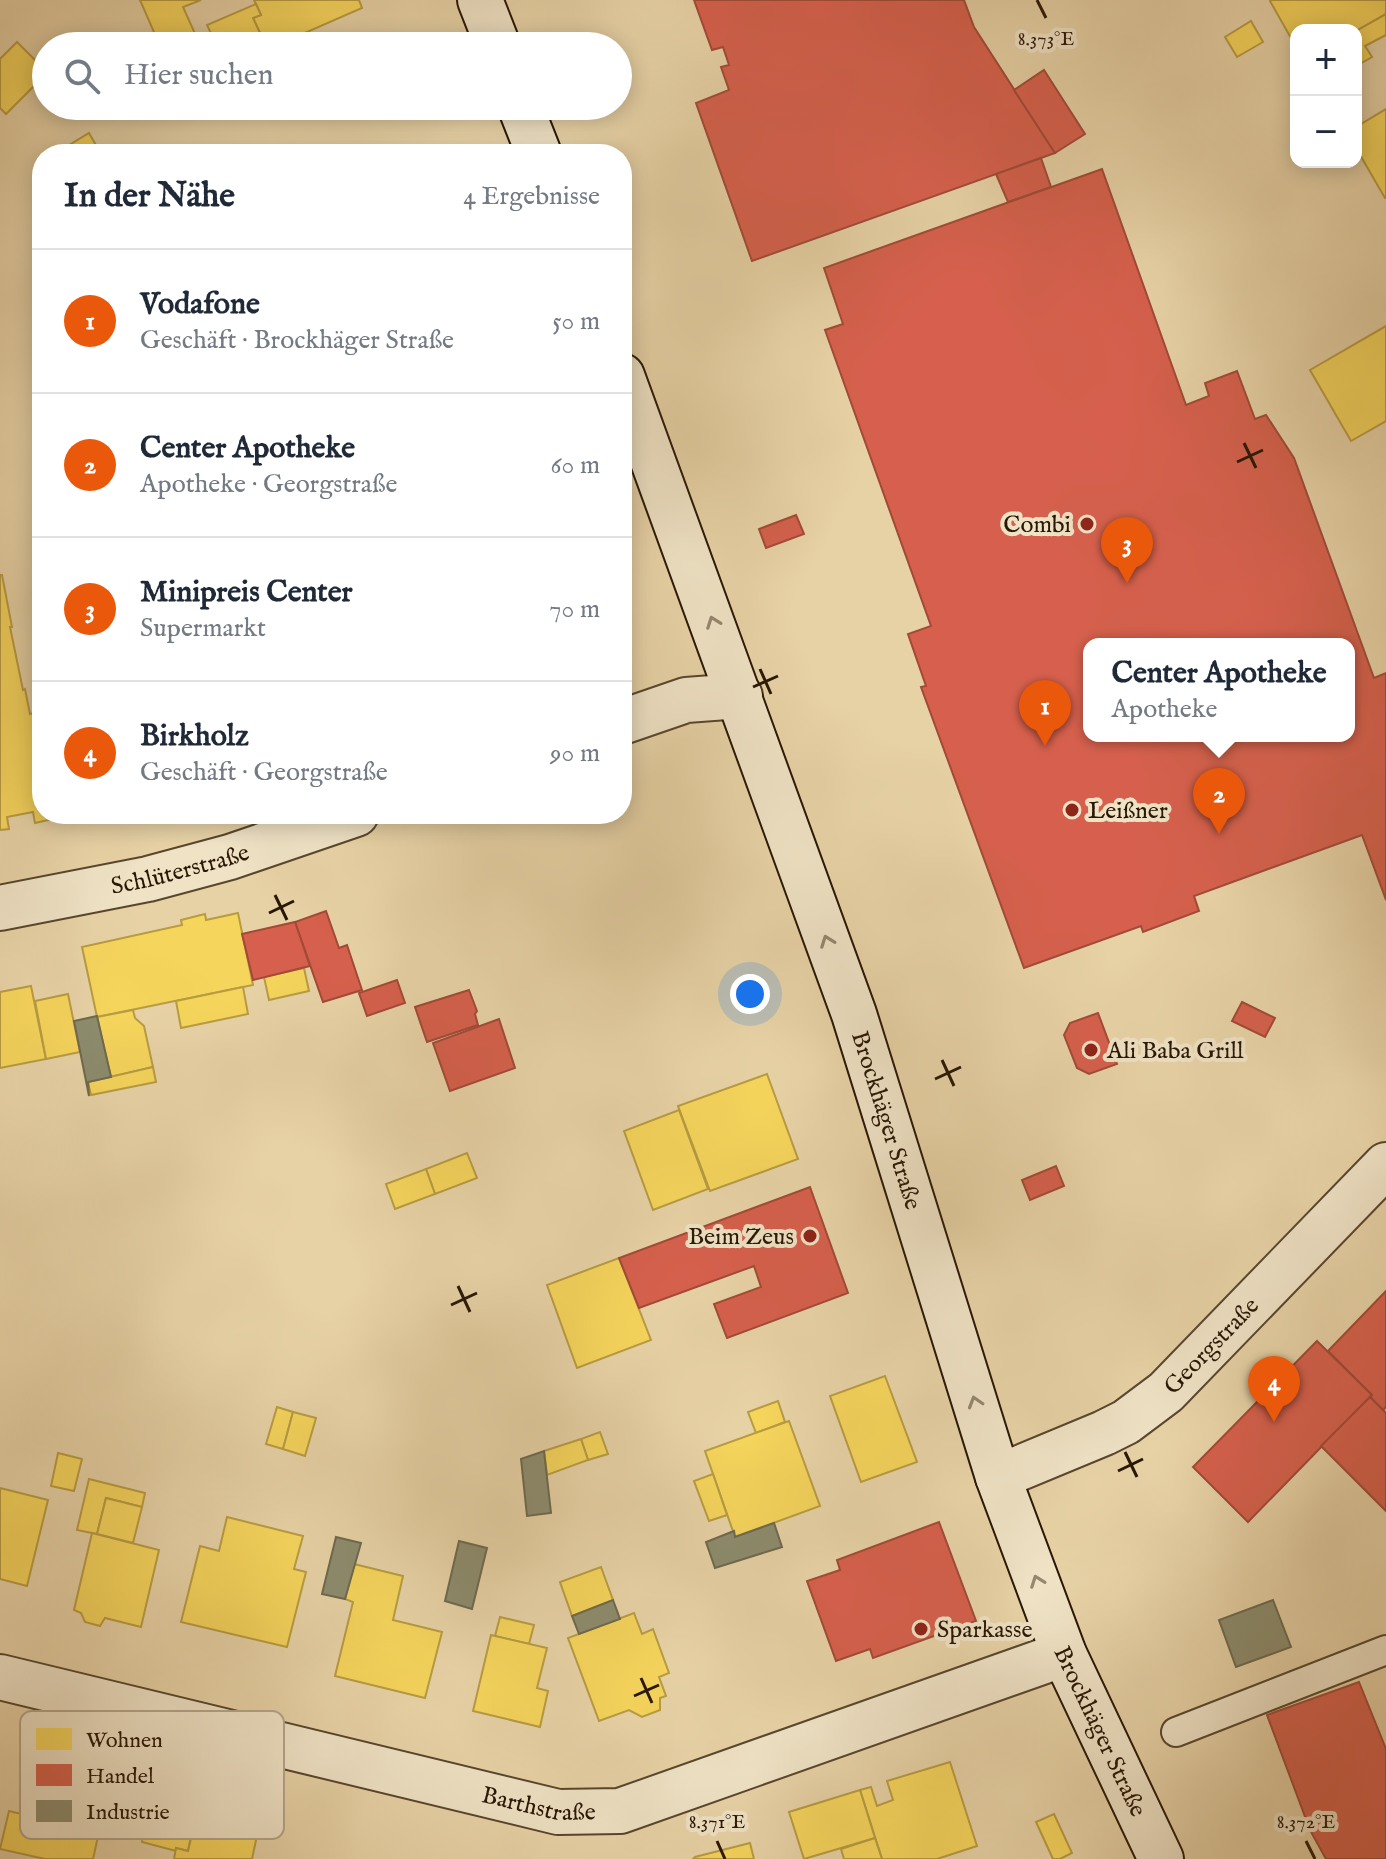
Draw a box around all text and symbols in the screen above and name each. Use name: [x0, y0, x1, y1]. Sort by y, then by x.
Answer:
map controls: [1290, 24, 1362, 168]
button: +: [1290, 24, 1362, 96]
text: 8.373°E: [1018, 27, 1074, 52]
search box: [32, 32, 632, 120]
icon: search: [60, 54, 104, 98]
text: Hier suchen: [124, 57, 274, 95]
button: −: [1290, 96, 1362, 168]
text: In der Nähe: [64, 175, 235, 218]
text: 4 Ergebnisse: [463, 180, 600, 213]
text: Vodafone: [140, 286, 260, 324]
text: 1: [85, 305, 95, 338]
text: 50 m: [552, 305, 600, 338]
text: Geschäft · Brockhäger Straße: [140, 324, 454, 357]
text: Center Apotheke: [140, 430, 355, 468]
text: 2: [84, 449, 96, 482]
text: 60 m: [551, 449, 600, 482]
text: Apotheke · Georgstraße: [140, 468, 397, 501]
place label: Combi: [1003, 510, 1071, 541]
marker: Combi: [1078, 515, 1096, 533]
pin: 3: [1101, 517, 1153, 583]
text: Minipreis Center: [140, 574, 352, 612]
text: 3: [85, 593, 95, 626]
text: 70 m: [549, 593, 600, 626]
text: Supermarkt: [140, 612, 266, 645]
one-way arrow: [706, 616, 723, 630]
popup: [1083, 638, 1355, 742]
text: Center Apotheke: [1111, 655, 1327, 693]
pin: 1: [1019, 680, 1071, 746]
text: Apotheke: [1111, 693, 1217, 726]
text: Birkholz: [140, 718, 249, 756]
text: 4: [84, 737, 96, 770]
text: 90 m: [550, 737, 600, 770]
text: Geschäft · Georgstraße: [140, 756, 388, 789]
pin: 2: [1193, 768, 1245, 834]
place label: Leißner: [1088, 796, 1168, 827]
marker: Leißner: [1063, 801, 1081, 819]
street label: Schlüterstraße: [108, 838, 254, 903]
one-way arrow: [821, 935, 837, 949]
your location: [730, 974, 770, 1014]
street label: Brockhäger Straße: [843, 1028, 928, 1214]
place label: Ali Baba Grill: [1106, 1036, 1244, 1067]
marker: Ali Baba Grill: [1082, 1041, 1100, 1059]
place label: Beim Zeus: [688, 1222, 794, 1253]
marker: Beim Zeus: [801, 1227, 819, 1245]
street label: Georgstraße: [1158, 1291, 1266, 1402]
pin: 4: [1248, 1356, 1300, 1422]
one-way arrow: [968, 1396, 984, 1410]
one-way arrow: [1030, 1575, 1047, 1589]
place label: Sparkasse: [937, 1615, 1033, 1646]
marker: Sparkasse: [912, 1620, 930, 1638]
street label: Brockhäger Straße: [1046, 1641, 1153, 1822]
legend: [20, 1711, 284, 1839]
text: Wohnen: [86, 1727, 163, 1755]
text: Handel: [86, 1763, 154, 1791]
street label: Barthstraße: [478, 1780, 596, 1829]
text: Industrie: [86, 1799, 170, 1827]
text: 8.371°E: [689, 1810, 745, 1835]
text: 8.372°E: [1277, 1810, 1335, 1835]

